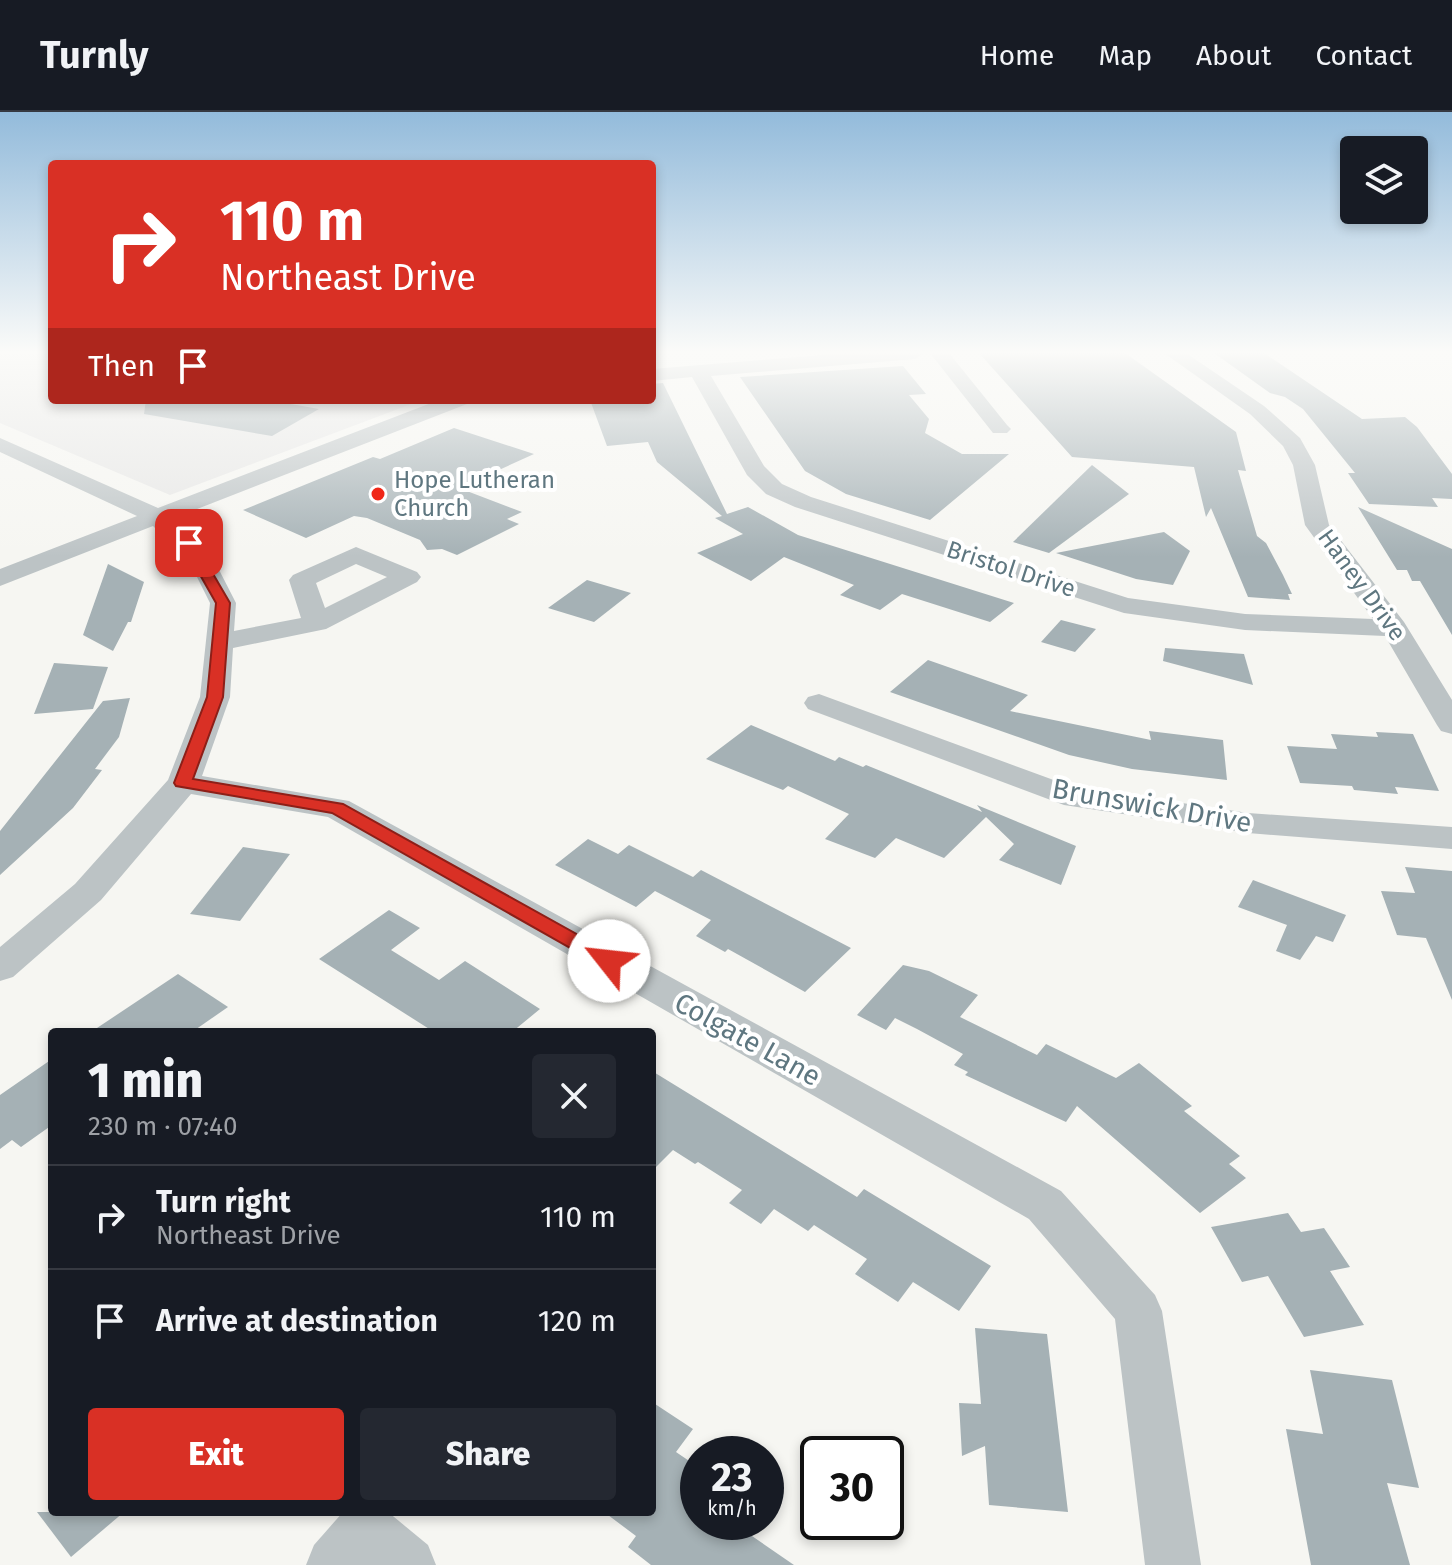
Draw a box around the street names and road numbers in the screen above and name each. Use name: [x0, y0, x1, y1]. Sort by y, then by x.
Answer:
street label: Haney Drive: [1312, 524, 1412, 646]
street label: Bristol Drive: [943, 535, 1079, 603]
street label: Brunswick Drive: [1049, 772, 1254, 839]
street label: Colgate Lane: [669, 986, 827, 1093]

